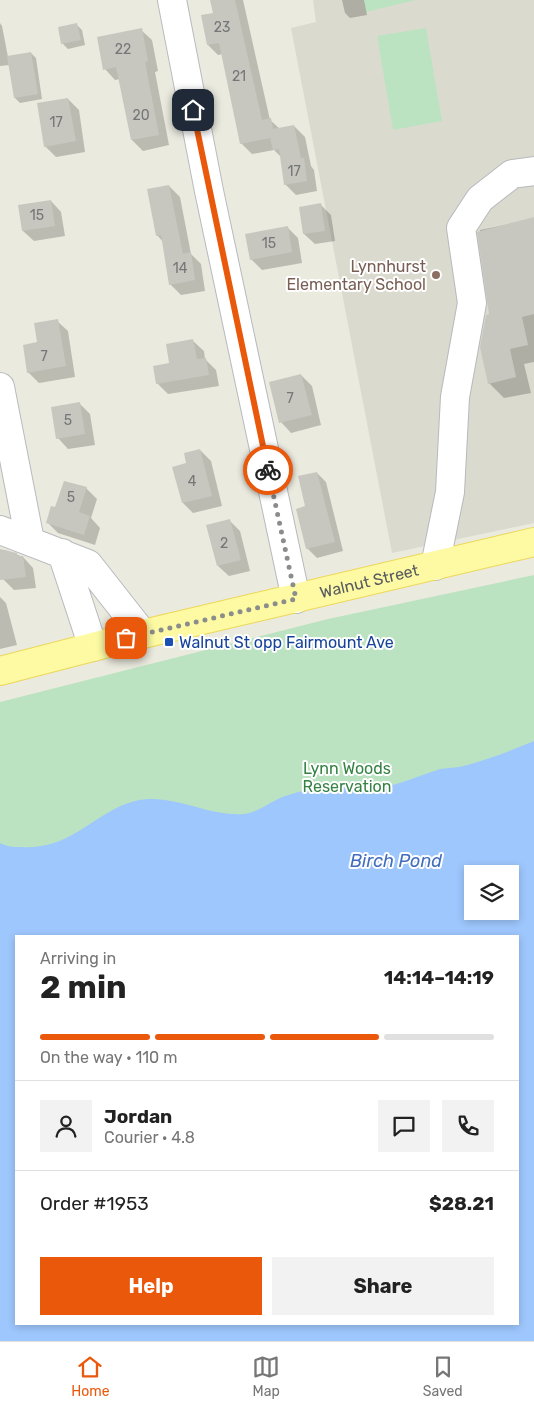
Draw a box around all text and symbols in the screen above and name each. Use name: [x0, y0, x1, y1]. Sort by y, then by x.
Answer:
house number: 23: [214, 19, 230, 36]
house number: 22: [115, 41, 131, 58]
house number: 21: [232, 68, 246, 85]
pin: [172, 89, 214, 131]
icon: home: [179, 96, 207, 124]
house number: 20: [132, 107, 150, 124]
house number: 17: [49, 114, 63, 131]
house number: 17: [287, 163, 301, 180]
house number: 15: [30, 207, 44, 224]
house number: 15: [262, 235, 276, 252]
place label: Lynnhurst Elementary School: [286, 257, 426, 294]
house number: 14: [173, 260, 188, 277]
marker: Lynnhurst Elementary School: [430, 269, 442, 281]
house number: 7: [40, 348, 48, 365]
house number: 7: [286, 390, 294, 407]
house number: 5: [64, 412, 72, 429]
courier: [243, 445, 293, 495]
icon: bike: [254, 456, 282, 484]
house number: 4: [188, 473, 197, 490]
house number: 5: [67, 489, 75, 506]
house number: 2: [220, 535, 228, 552]
street label: Walnut Street: [318, 560, 421, 602]
pin: [105, 617, 147, 659]
icon: bag: [112, 624, 140, 652]
place label: Walnut St opp Fairmount Ave: [179, 633, 394, 652]
marker: Walnut St opp Fairmount Ave: [163, 636, 175, 648]
park label: Lynn Woods Reservation: [303, 759, 391, 796]
water label: Birch Pond: [350, 850, 442, 872]
map controls: [464, 865, 519, 920]
button: layers: [464, 865, 519, 920]
text: Arriving in: [40, 949, 116, 968]
text: 14:14–14:19: [384, 966, 494, 989]
text: 2 min: [40, 968, 127, 1006]
text: On the way · 110 m: [40, 1048, 177, 1067]
button: person: [40, 1100, 92, 1152]
button: chat: [378, 1100, 430, 1152]
button: phone: [442, 1100, 494, 1152]
text: Jordan: [104, 1105, 172, 1128]
text: Courier · 4.8: [104, 1128, 195, 1147]
text: Order #1953: [40, 1192, 149, 1215]
text: $28.21: [429, 1192, 494, 1215]
button: Help: [40, 1257, 262, 1315]
button: Share: [272, 1257, 494, 1315]
tab: Home: [71, 1353, 110, 1400]
tab: Map: [252, 1353, 280, 1400]
tab: Saved: [423, 1353, 463, 1400]

